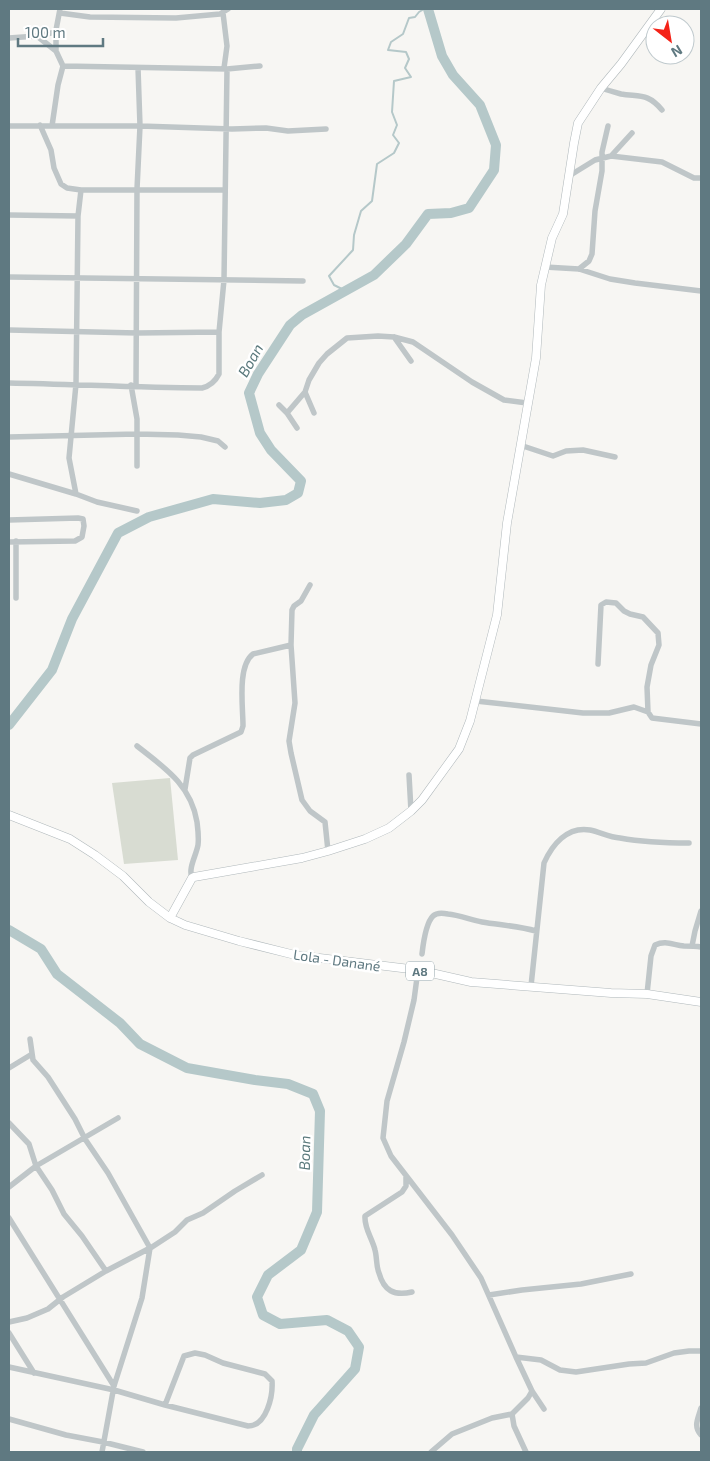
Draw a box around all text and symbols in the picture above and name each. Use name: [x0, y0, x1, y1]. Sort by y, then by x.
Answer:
scale bar: [18, 15, 102, 47]
north arrow: [645, 15, 695, 65]
text: 100 m: [25, 23, 66, 41]
text: N: [668, 42, 686, 61]
water label: Boan: [233, 340, 267, 380]
street label: Lola - Danané: [292, 945, 382, 975]
road number: A8: [406, 961, 434, 980]
water label: Boan: [295, 1135, 313, 1171]

